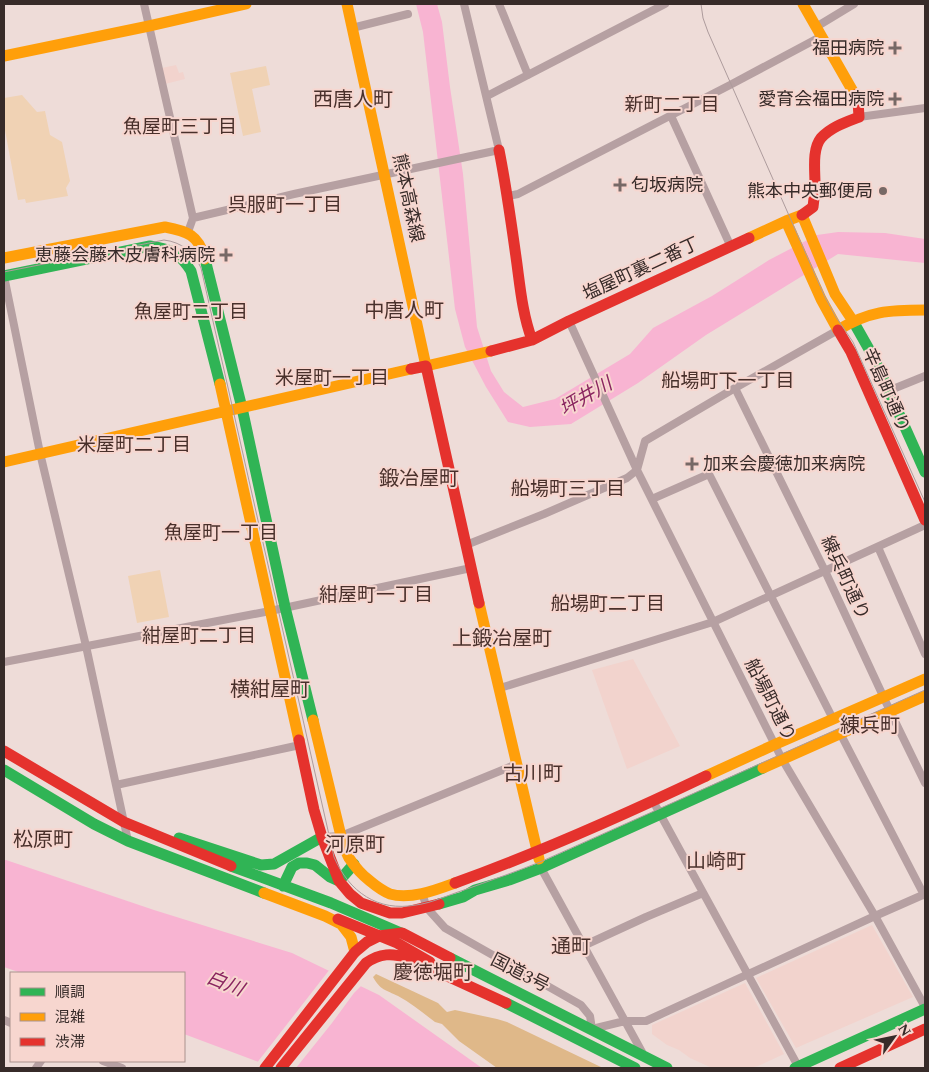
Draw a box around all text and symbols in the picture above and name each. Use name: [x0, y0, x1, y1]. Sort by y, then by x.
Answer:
place label: 福田病院: [812, 35, 884, 62]
marker: 福田病院: [888, 41, 902, 55]
district label: 西唐人町: [313, 85, 393, 115]
place label: 愛育会福田病院: [758, 86, 884, 113]
district label: 新町二丁目: [624, 91, 720, 120]
marker: 愛育会福田病院: [888, 92, 902, 106]
district label: 魚屋町三丁目: [123, 113, 237, 142]
street label: 熊本高森線: [385, 151, 431, 245]
place label: 匂坂病院: [631, 172, 703, 199]
marker: 匂坂病院: [613, 178, 627, 192]
place label: 熊本中央郵便局: [747, 178, 873, 205]
marker: 熊本中央郵便局: [877, 185, 889, 197]
district label: 呉服町一丁目: [228, 191, 342, 220]
street label: 塩屋町裏二番丁: [578, 230, 704, 308]
place label: 恵藤会藤木皮膚科病院: [35, 242, 215, 269]
marker: 恵藤会藤木皮膚科病院: [219, 248, 233, 262]
district label: 中唐人町: [364, 296, 444, 326]
district label: 魚屋町二丁目: [134, 298, 248, 327]
street label: 辛島町通り: [855, 343, 917, 437]
district label: 米屋町一丁目: [275, 364, 389, 393]
district label: 船場町下一丁目: [661, 367, 795, 396]
water label: 坪井川: [554, 369, 620, 424]
district label: 米屋町二丁目: [77, 431, 191, 460]
place label: 加来会慶徳加来病院: [703, 451, 865, 478]
marker: 加来会慶徳加来病院: [685, 457, 699, 471]
district label: 鍛冶屋町: [379, 464, 459, 494]
district label: 船場町三丁目: [511, 475, 625, 504]
district label: 魚屋町一丁目: [164, 519, 278, 548]
street label: 練兵町通り: [814, 532, 876, 624]
district label: 紺屋町一丁目: [319, 581, 433, 610]
district label: 船場町二丁目: [551, 590, 665, 619]
district label: 紺屋町二丁目: [142, 622, 256, 651]
district label: 上鍛冶屋町: [452, 624, 552, 654]
street label: 船場町通り: [738, 654, 802, 746]
district label: 横紺屋町: [230, 675, 310, 705]
district label: 練兵町: [840, 711, 900, 741]
district label: 古川町: [503, 759, 563, 789]
district label: 松原町: [13, 825, 73, 855]
district label: 河原町: [325, 830, 385, 860]
district label: 山崎町: [686, 847, 746, 877]
district label: 通町: [551, 932, 591, 962]
street label: 国道3号: [486, 947, 554, 999]
district label: 慶徳堀町: [393, 958, 473, 988]
water label: 白川: [202, 963, 250, 1005]
legend: [10, 972, 185, 1062]
text: 順調: [55, 981, 85, 1004]
text: 混雑: [55, 1006, 85, 1029]
north arrow: [869, 1012, 919, 1062]
text: N: [893, 1020, 916, 1041]
text: 渋滞: [55, 1031, 85, 1054]

